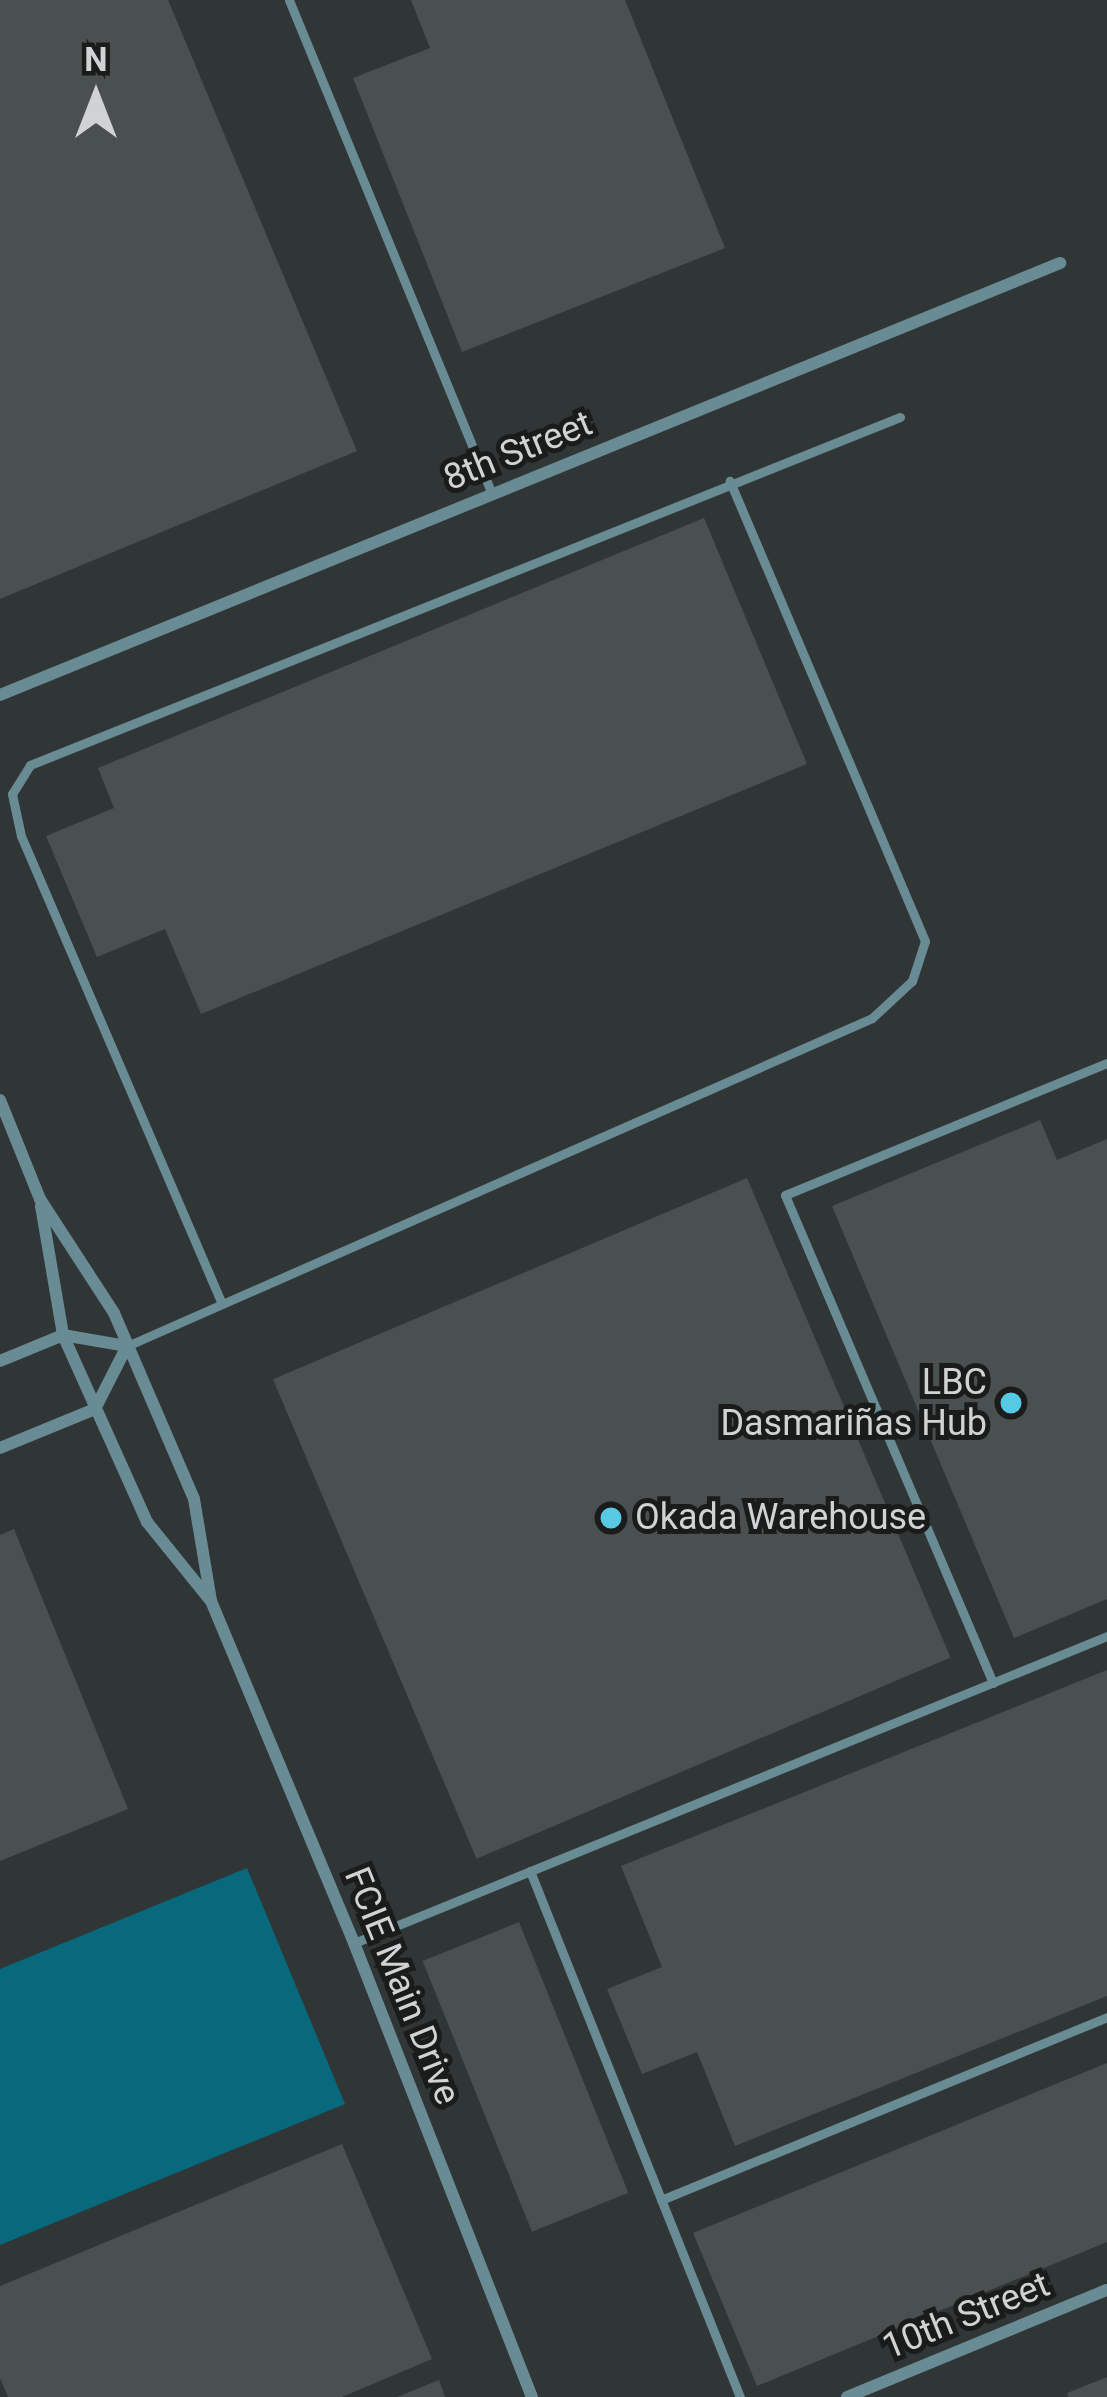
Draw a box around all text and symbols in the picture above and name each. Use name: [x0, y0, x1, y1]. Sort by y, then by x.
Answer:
north arrow: [36, 36, 156, 156]
text: N: [84, 40, 108, 79]
street label: 8th Street: [438, 402, 598, 500]
place label: LBC Dasmariñas Hub: [720, 1360, 987, 1445]
marker: LBC Dasmariñas Hub: [998, 1390, 1024, 1416]
place label: Okada Warehouse: [635, 1496, 926, 1540]
marker: Okada Warehouse: [598, 1505, 624, 1531]
street label: FCIE Main Drive: [335, 1861, 469, 2111]
street label: 10th Street: [876, 2263, 1056, 2369]

